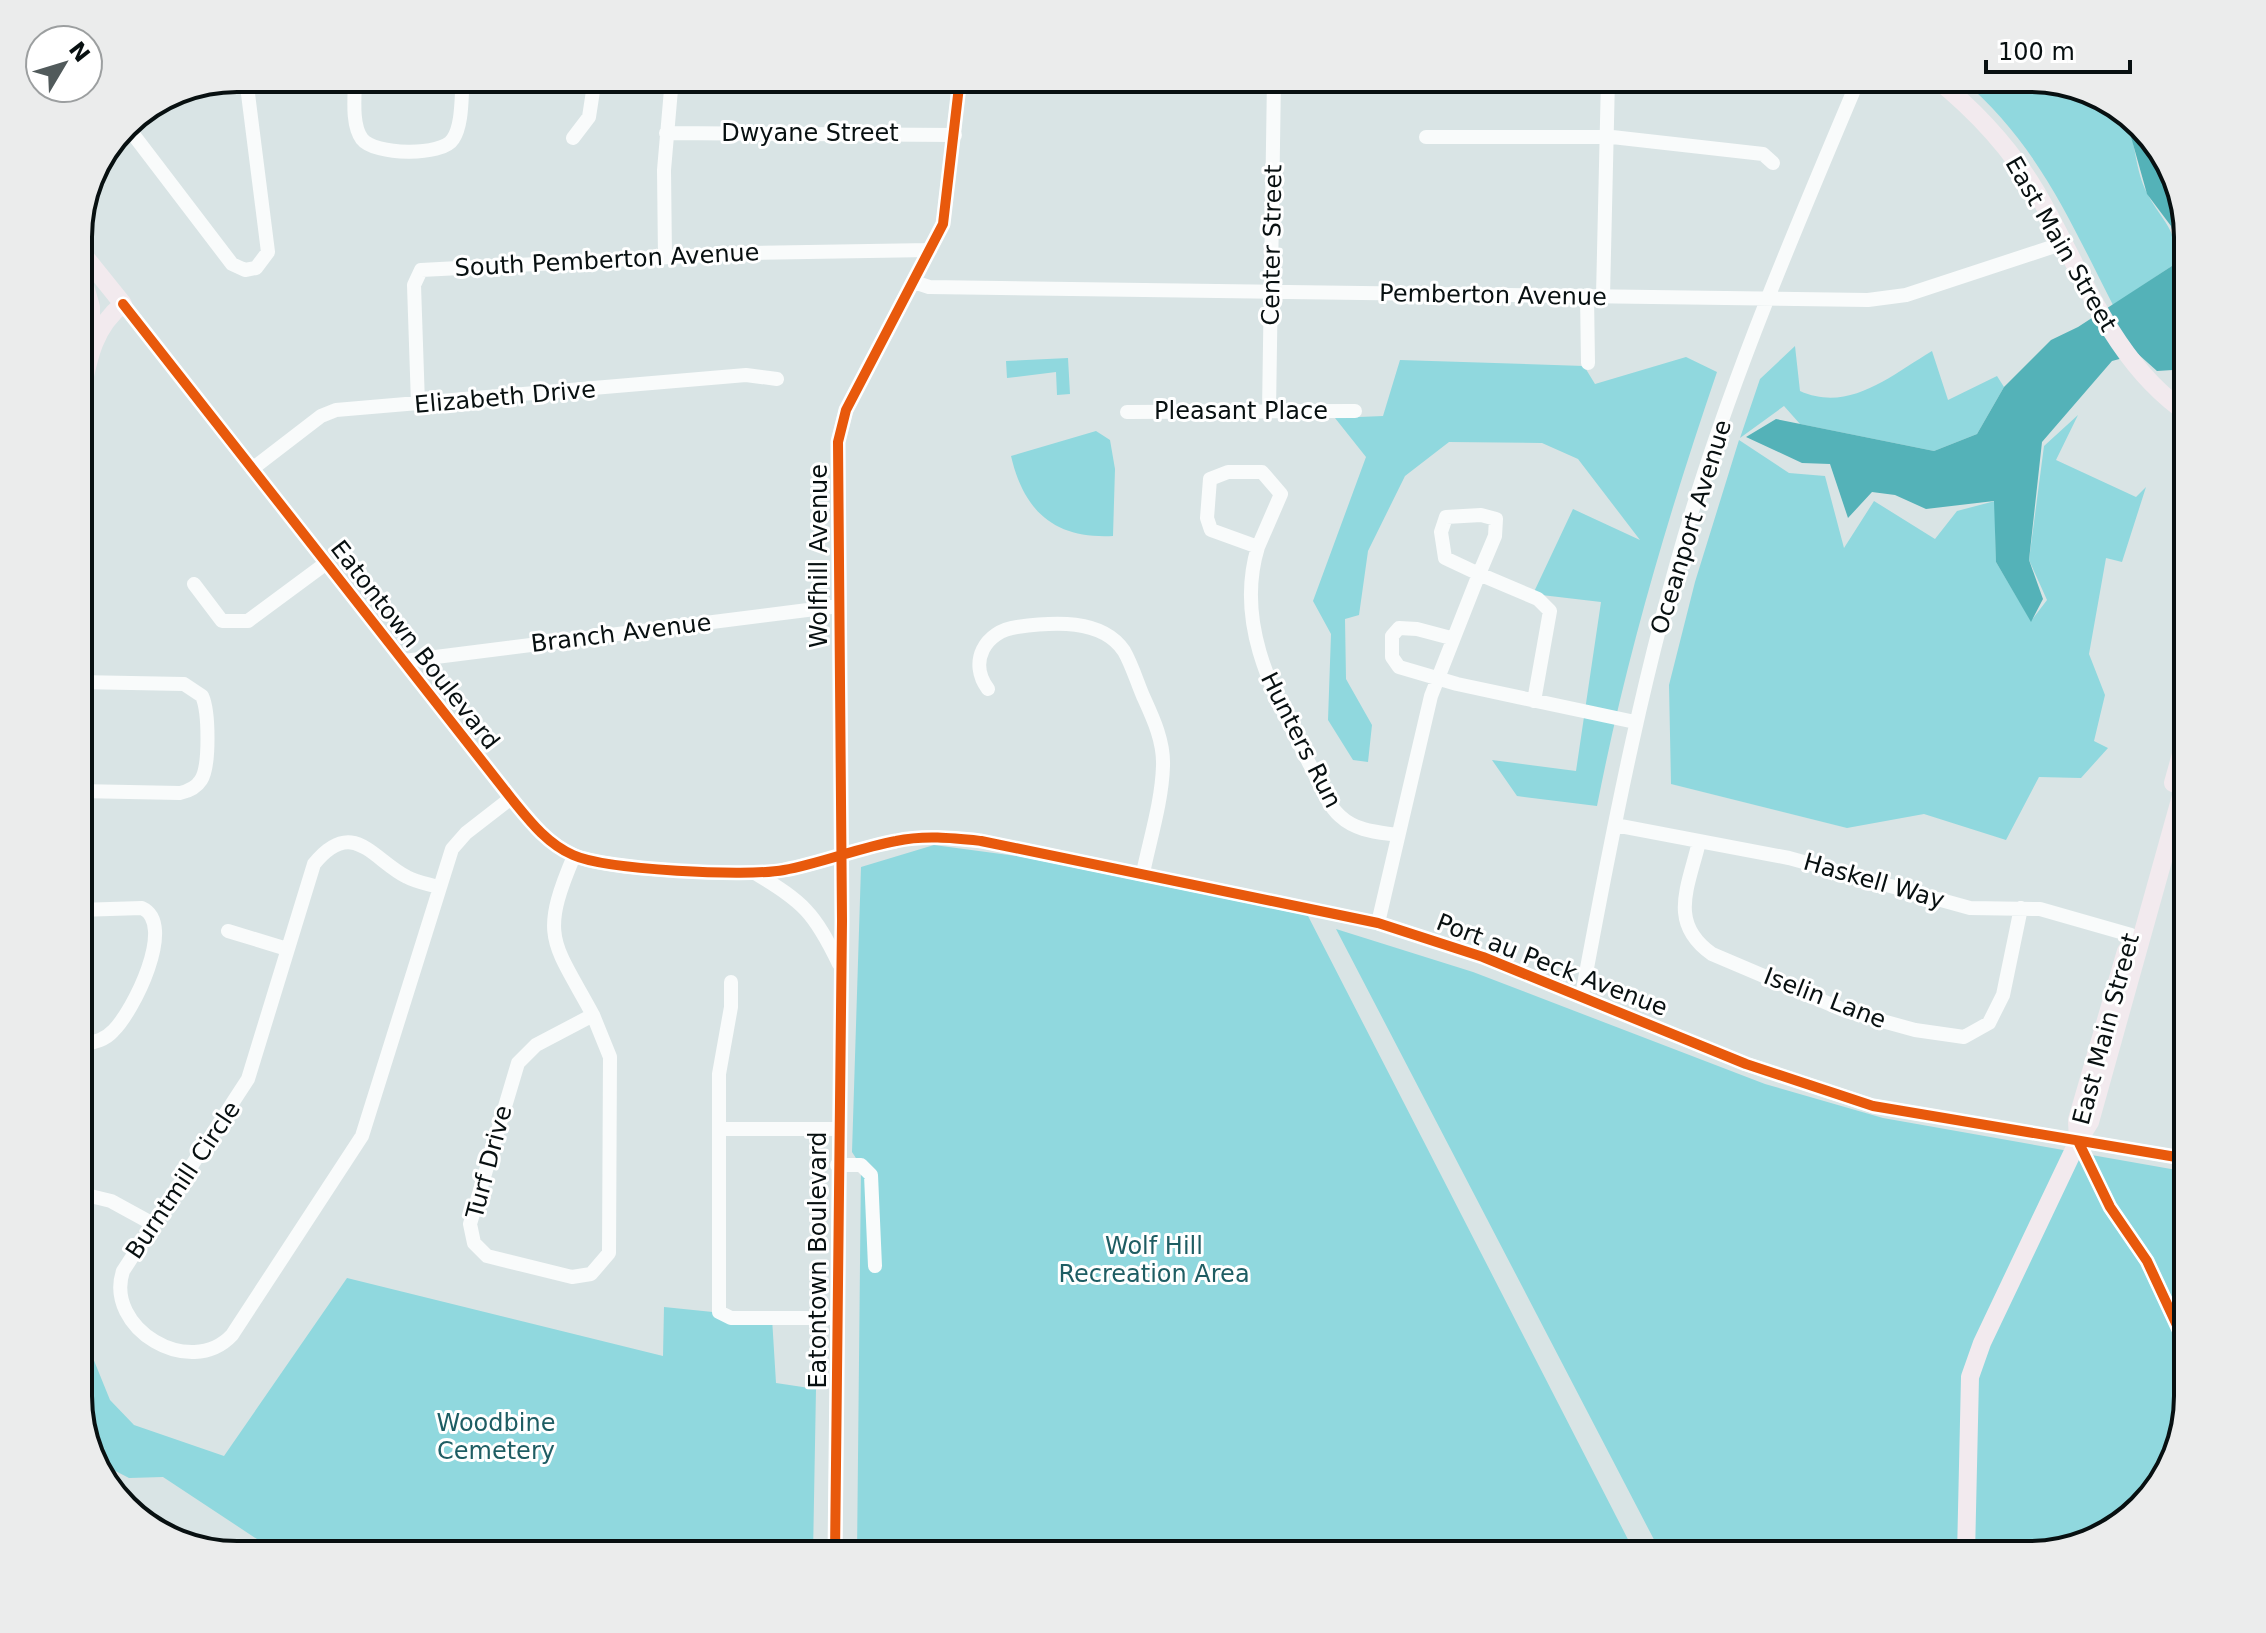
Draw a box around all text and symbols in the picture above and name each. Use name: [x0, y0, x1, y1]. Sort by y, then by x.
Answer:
north arrow: [24, 24, 104, 104]
scale bar: [1986, 24, 2130, 74]
text: N: [64, 37, 95, 67]
text: 100 m: [1998, 38, 2075, 66]
street label: Dwyane Street: [721, 119, 899, 147]
street label: East Main Street: [2000, 152, 2122, 336]
street label: Center Street: [1257, 164, 1287, 326]
street label: South Pemberton Avenue: [454, 238, 760, 282]
street label: Pemberton Avenue: [1379, 279, 1607, 311]
street label: Elizabeth Drive: [413, 375, 597, 419]
street label: Pleasant Place: [1154, 397, 1328, 425]
street label: Oceanport Avenue: [1645, 416, 1737, 638]
street label: Wolfhill Avenue: [805, 464, 833, 648]
street label: Eatontown Boulevard: [325, 535, 505, 755]
street label: Branch Avenue: [529, 608, 713, 658]
street label: Hunters Run: [1255, 667, 1347, 813]
street label: Haskell Way: [1800, 848, 1948, 914]
street label: Port au Peck Avenue: [1433, 908, 1671, 1022]
street label: East Main Street: [2067, 930, 2145, 1128]
street label: Iselin Lane: [1760, 962, 1890, 1034]
street label: Burntmill Circle: [120, 1096, 246, 1264]
street label: Turf Drive: [460, 1102, 518, 1223]
street label: Eatontown Boulevard: [804, 1131, 832, 1389]
park label: Wolf Hill Recreation Area: [1058, 1232, 1250, 1288]
park label: Woodbine Cemetery: [437, 1409, 555, 1465]

